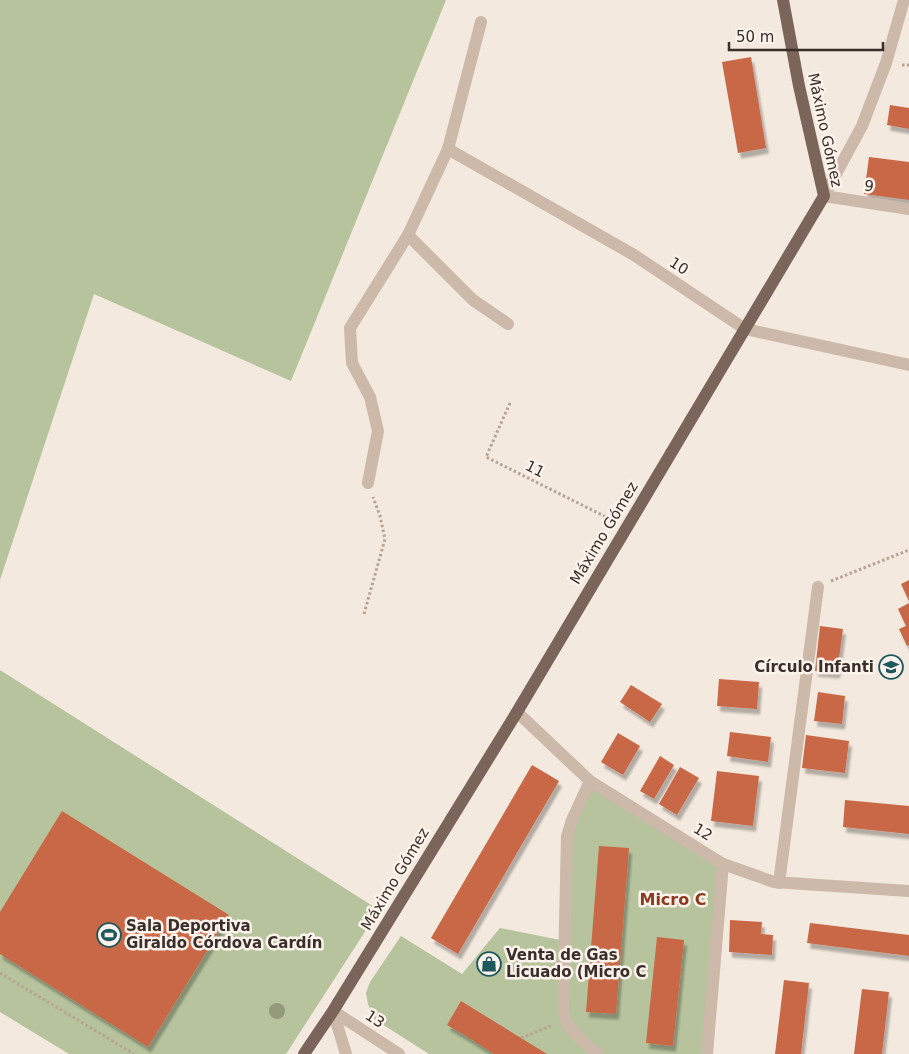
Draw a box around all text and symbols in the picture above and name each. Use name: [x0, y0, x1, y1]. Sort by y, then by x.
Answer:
scale bar: [729, 20, 883, 52]
text: 50 m: [736, 28, 774, 46]
street label: Máximo Gómez: [804, 71, 846, 189]
street label: 9: [863, 176, 875, 196]
street label: 10: [666, 253, 692, 279]
street label: 11: [522, 457, 548, 481]
street label: Máximo Gómez: [566, 478, 642, 587]
school or university icon: Círculo Infanti: [878, 654, 904, 680]
place label: Círculo Infanti: [754, 658, 874, 676]
street label: 12: [690, 819, 716, 845]
street label: Máximo Gómez: [357, 824, 433, 933]
district label: Micro C: [639, 890, 707, 909]
place label: Sala Deportiva Giraldo Córdova Cardín: [126, 917, 322, 952]
sports icon: Sala Deportiva Giraldo Córdova Cardín: [96, 922, 122, 948]
place label: Venta de Gas Licuado (Micro C: [506, 946, 646, 981]
shop icon: Venta de Gas Licuado (Micro C: [476, 951, 502, 977]
street label: 13: [362, 1006, 388, 1032]

